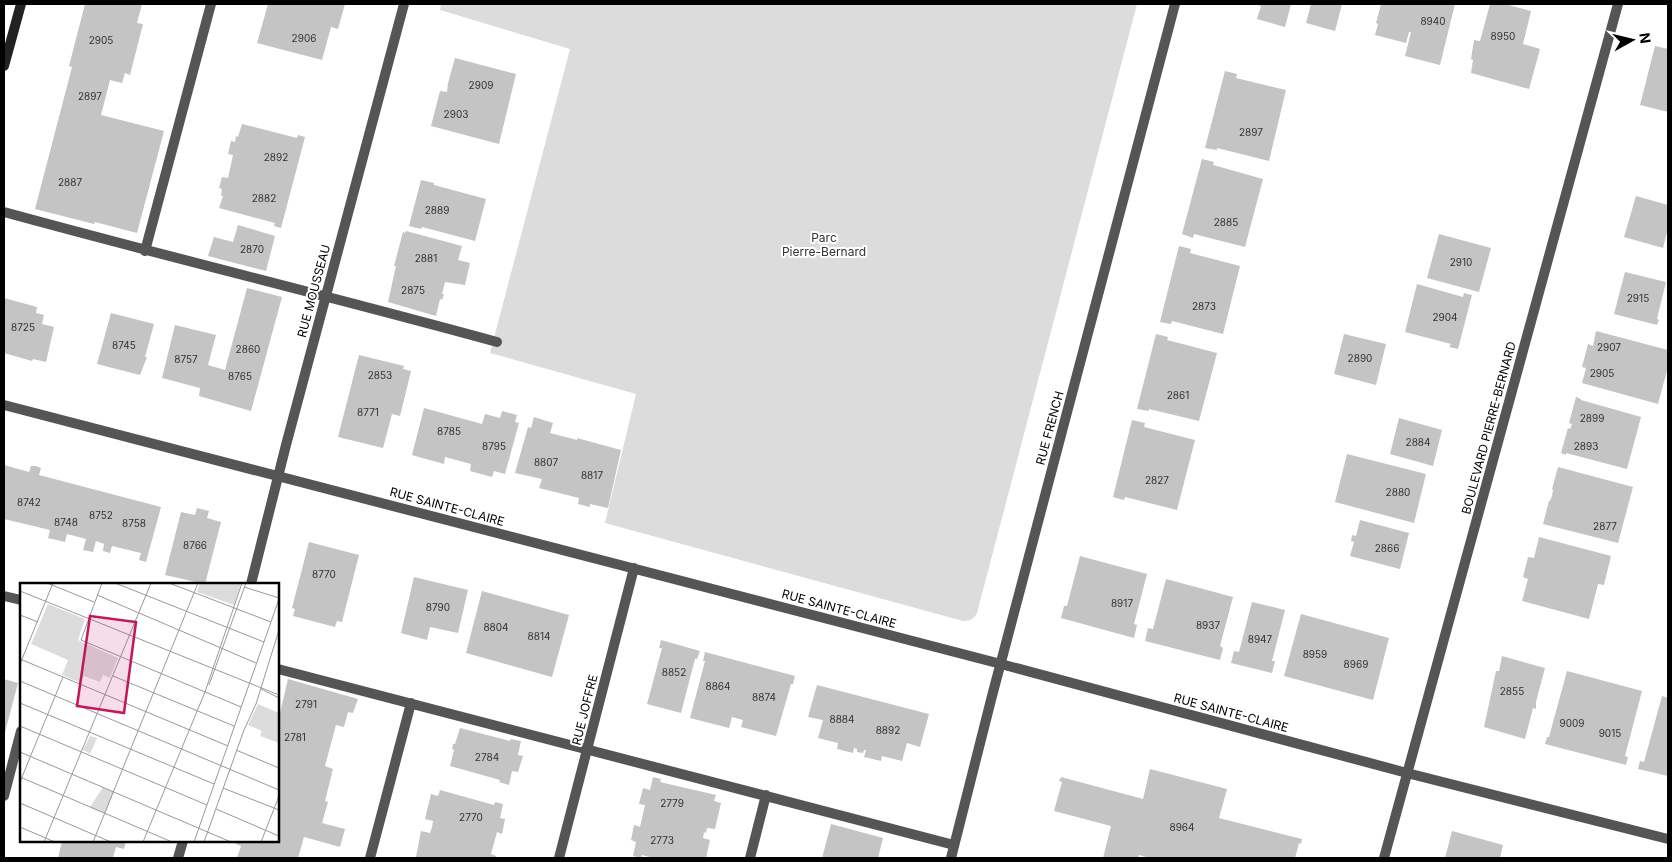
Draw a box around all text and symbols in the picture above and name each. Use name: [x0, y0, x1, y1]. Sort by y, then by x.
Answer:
house number: 8940: [1420, 15, 1446, 27]
north arrow: [1607, 15, 1657, 65]
house number: 8950: [1491, 30, 1515, 42]
house number: 2906: [292, 32, 316, 44]
text: N: [1636, 32, 1655, 45]
house number: 2905: [89, 34, 113, 46]
house number: 2909: [469, 79, 493, 91]
house number: 2897: [78, 90, 102, 102]
house number: 2903: [444, 108, 468, 120]
house number: 2897: [1239, 126, 1263, 138]
house number: 2892: [264, 151, 288, 163]
house number: 2887: [58, 176, 82, 188]
house number: 2882: [252, 192, 276, 204]
house number: 2889: [425, 204, 449, 216]
house number: 2885: [1214, 216, 1238, 228]
park label: Parc Pierre-Bernard: [782, 230, 866, 259]
house number: 2870: [240, 243, 264, 255]
street label: RUE MOUSSEAU: [294, 243, 333, 339]
house number: 2881: [415, 252, 437, 264]
house number: 2910: [1450, 256, 1472, 268]
house number: 2875: [401, 284, 425, 296]
house number: 2915: [1627, 292, 1649, 304]
house number: 2873: [1192, 300, 1216, 312]
house number: 2904: [1432, 311, 1458, 323]
house number: 8725: [11, 321, 35, 333]
house number: 8745: [112, 339, 136, 351]
street label: BOULEVARD PIERRE-BERNARD: [1458, 340, 1519, 516]
house number: 2907: [1597, 341, 1621, 353]
house number: 2860: [236, 343, 260, 355]
house number: 2890: [1348, 352, 1372, 364]
house number: 8757: [174, 353, 198, 365]
house number: 2905: [1590, 367, 1614, 379]
house number: 2853: [368, 369, 392, 381]
house number: 8765: [228, 370, 252, 382]
street label: RUE FRENCH: [1032, 389, 1067, 467]
house number: 2861: [1167, 389, 1189, 401]
house number: 8771: [357, 406, 379, 418]
house number: 2899: [1580, 412, 1604, 424]
house number: 8785: [437, 425, 461, 437]
house number: 2884: [1406, 436, 1430, 448]
house number: 8795: [482, 440, 506, 452]
house number: 2893: [1574, 440, 1598, 452]
house number: 8807: [534, 456, 558, 468]
house number: 8817: [581, 469, 603, 481]
house number: 2827: [1145, 474, 1169, 486]
street label: RUE SAINTE-CLAIRE: [388, 484, 506, 529]
house number: 2880: [1386, 486, 1410, 498]
house number: 8742: [17, 496, 41, 508]
house number: 8752: [89, 509, 113, 521]
house number: 8748: [54, 516, 78, 528]
house number: 8758: [122, 517, 146, 529]
house number: 2877: [1593, 520, 1617, 532]
house number: 8766: [183, 539, 207, 551]
house number: 2866: [1375, 542, 1399, 554]
house number: 8770: [312, 568, 336, 580]
inset map: [20, 583, 279, 842]
street label: RUE SAINTE-CLAIRE: [780, 586, 898, 631]
house number: 8917: [1111, 597, 1133, 609]
house number: 8790: [426, 601, 450, 613]
house number: 8937: [1196, 619, 1220, 631]
house number: 8804: [483, 621, 509, 633]
house number: 8814: [528, 630, 550, 642]
house number: 8947: [1248, 633, 1273, 645]
house number: 8959: [1303, 648, 1327, 660]
house number: 8969: [1344, 658, 1368, 670]
house number: 8852: [662, 666, 686, 678]
street label: RUE JOFFRE: [568, 673, 601, 747]
house number: 8864: [705, 680, 731, 692]
house number: 2855: [1500, 685, 1524, 697]
street label: RUE SAINTE-CLAIRE: [1172, 690, 1290, 735]
house number: 8874: [752, 691, 776, 703]
house number: 2791: [295, 698, 317, 710]
house number: 8884: [829, 713, 855, 725]
house number: 9009: [1559, 717, 1585, 729]
house number: 8892: [876, 724, 900, 736]
house number: 9015: [1599, 727, 1621, 739]
house number: 2781: [284, 731, 306, 743]
house number: 2784: [475, 751, 499, 763]
house number: 2779: [660, 797, 684, 809]
house number: 2770: [459, 811, 483, 823]
house number: 8964: [1169, 821, 1195, 833]
house number: 2773: [650, 834, 674, 846]

